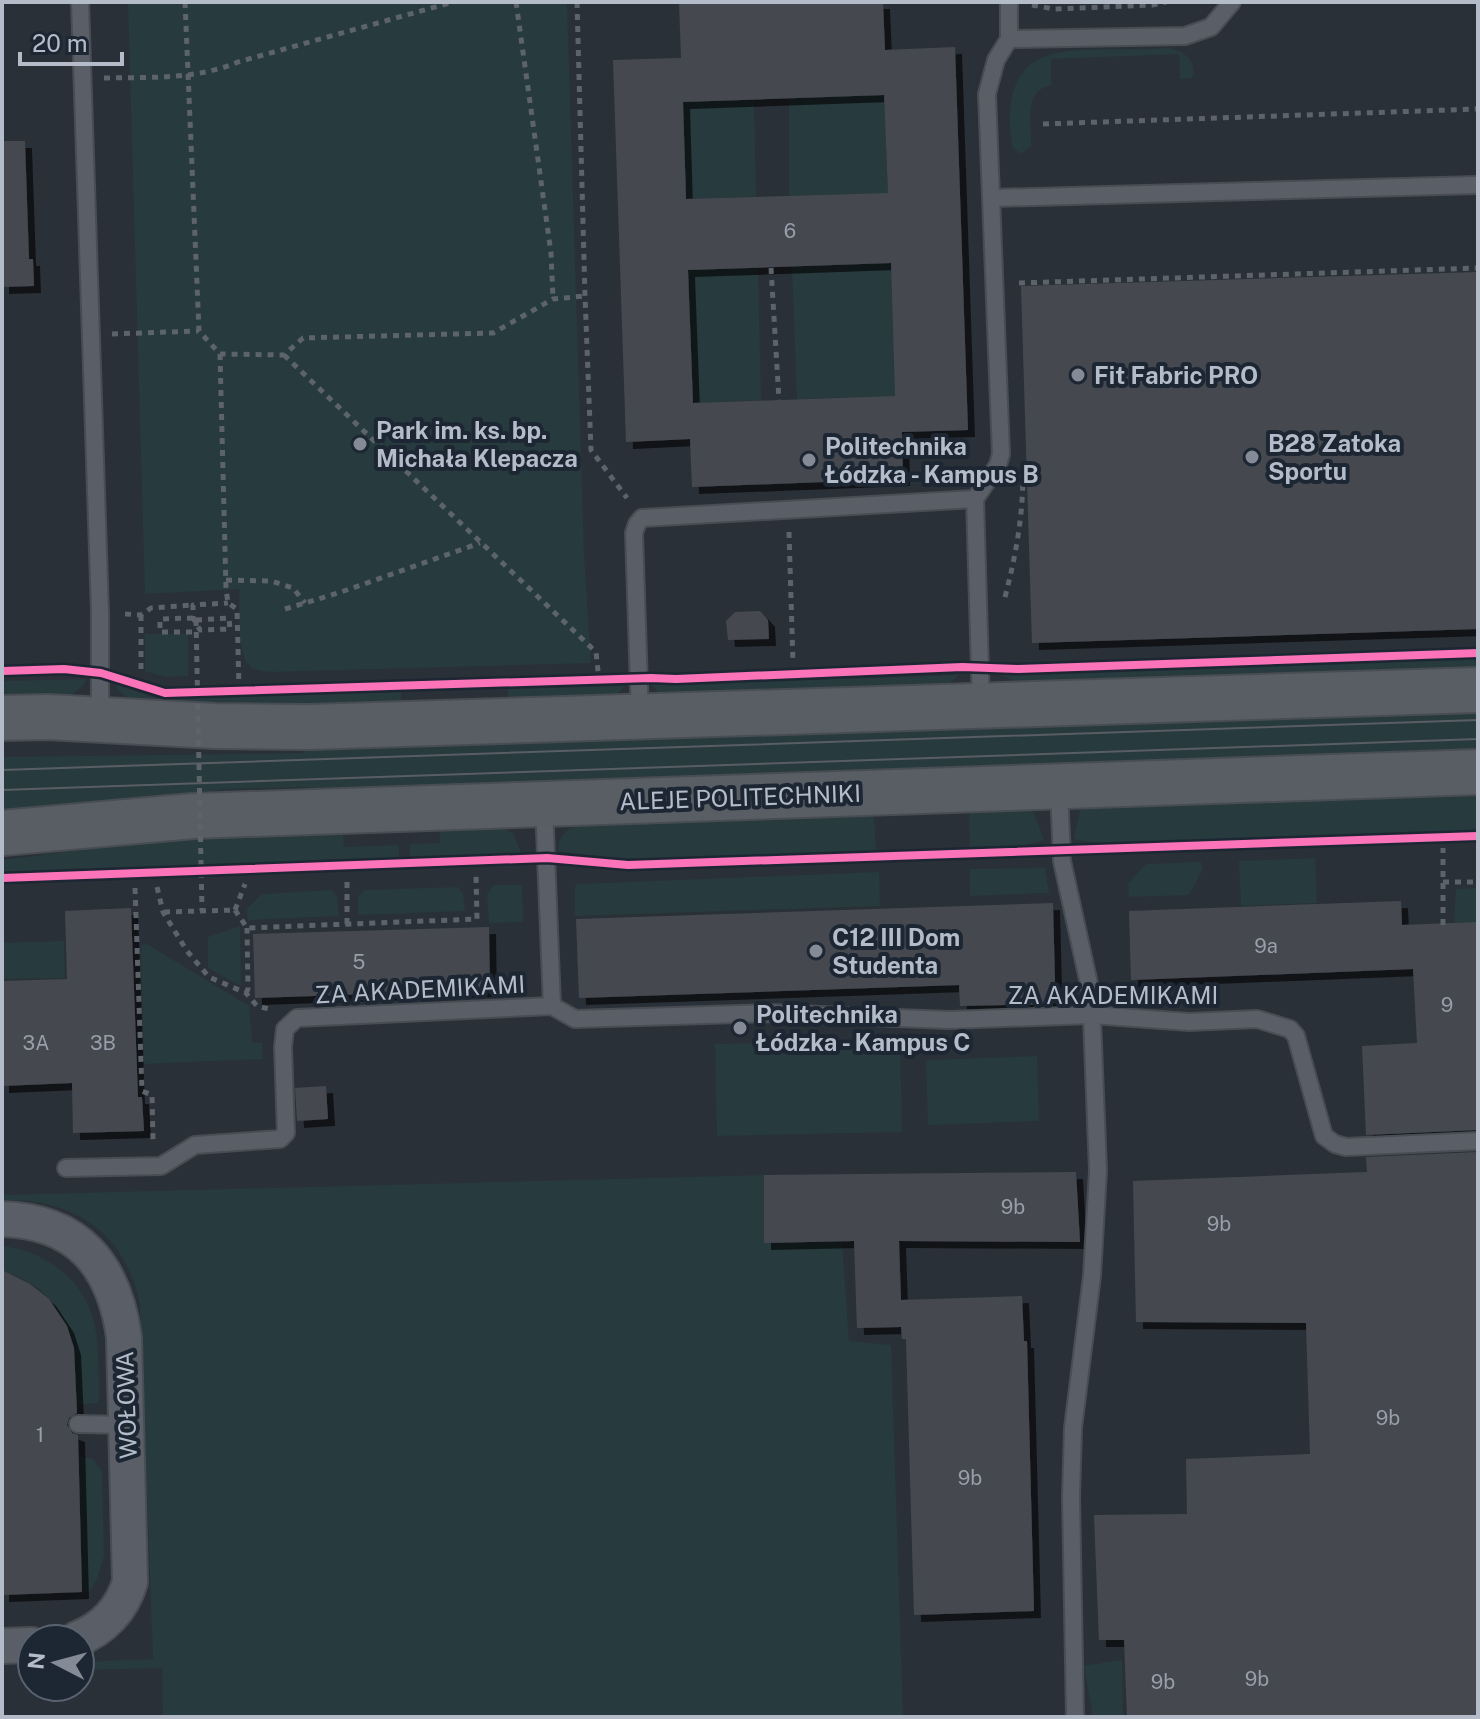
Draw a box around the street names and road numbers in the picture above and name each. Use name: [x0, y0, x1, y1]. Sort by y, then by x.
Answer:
street label: ALEJE POLITECHNIKI: [619, 779, 861, 815]
street label: ZA AKADEMIKAMI: [314, 970, 526, 1008]
street label: ZA AKADEMIKAMI: [1008, 981, 1218, 1009]
street label: WOŁOWA: [110, 1351, 142, 1459]

